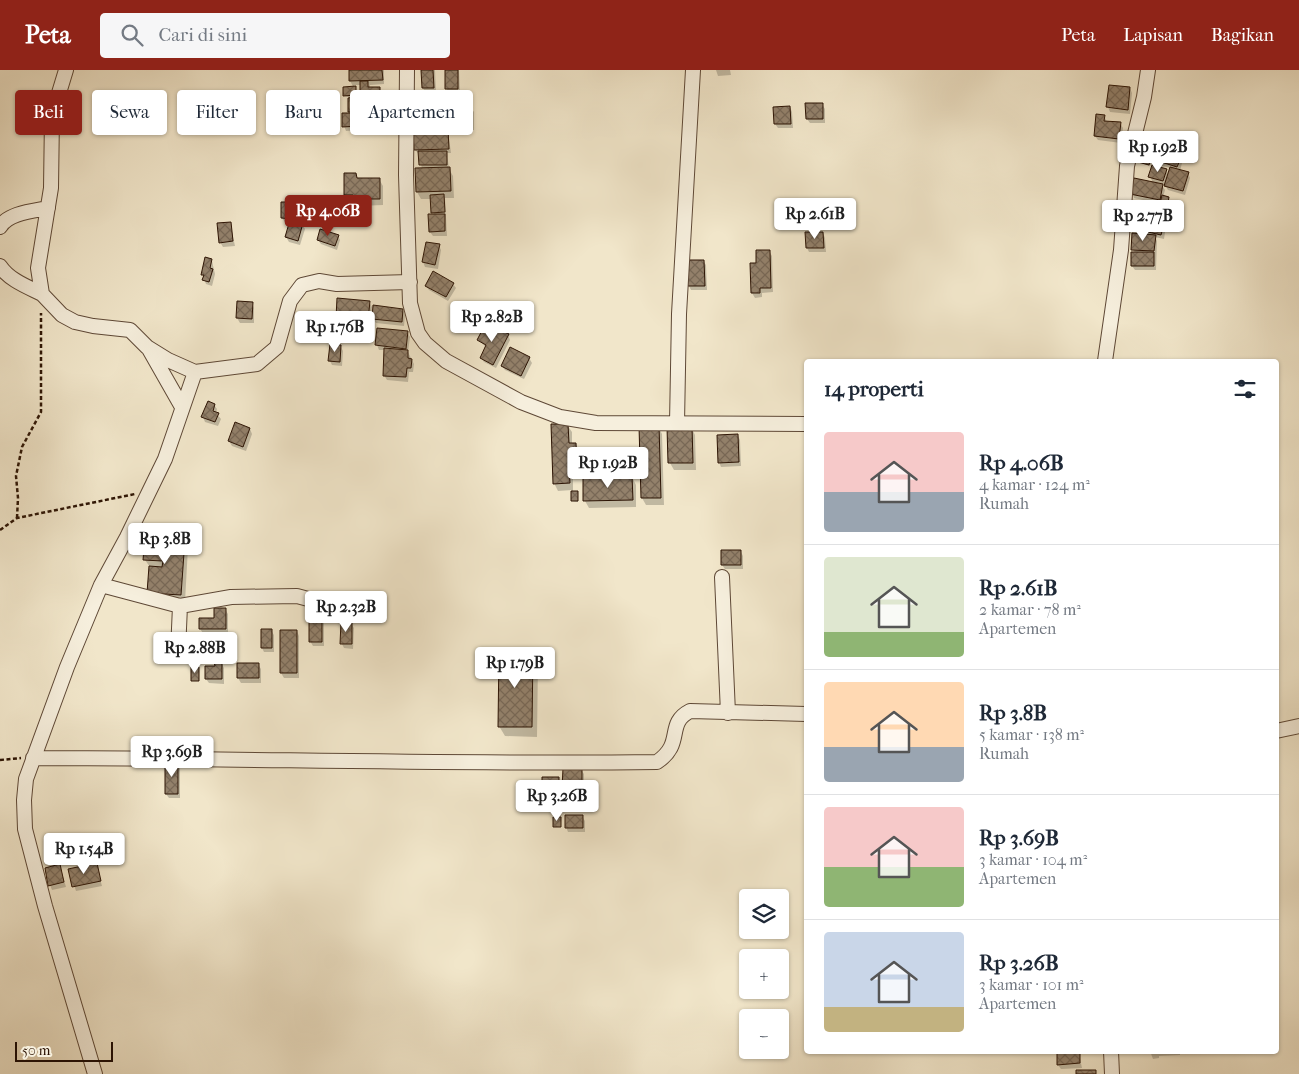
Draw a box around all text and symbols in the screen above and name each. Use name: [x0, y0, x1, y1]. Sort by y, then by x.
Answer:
search box: [100, 13, 450, 58]
text: Peta: [25, 21, 70, 49]
icon: search: [118, 21, 146, 49]
text: Cari di sini: [158, 24, 247, 46]
text: Peta: [1061, 25, 1095, 46]
text: Lapisan: [1123, 25, 1183, 46]
text: Bagikan: [1211, 25, 1274, 46]
chip: Beli: [15, 90, 82, 135]
chip: Sewa: [92, 90, 167, 135]
chip: Filter: [177, 90, 256, 135]
chip: Baru: [266, 90, 340, 135]
chip: Apartemen: [350, 90, 473, 135]
pin: Rp 1.92B: [1106, 131, 1210, 173]
text: Rp 1.92B: [1128, 137, 1188, 156]
pin: Rp 4.06B: [276, 194, 380, 237]
pin: Rp 2.61B: [763, 198, 867, 240]
pin: Rp 2.77B: [1091, 200, 1195, 242]
text: Rp 4.06B: [296, 201, 360, 220]
text: Rp 2.61B: [785, 204, 845, 223]
text: Rp 2.77B: [1113, 206, 1173, 225]
pin: Rp 2.82B: [440, 300, 544, 343]
text: Rp 2.82B: [461, 307, 523, 326]
pin: Rp 1.76B: [283, 310, 387, 353]
text: Rp 1.76B: [306, 317, 364, 336]
icon: filters: [1231, 375, 1259, 403]
text: 14 properti: [824, 377, 924, 401]
pin: Rp 1.92B: [556, 446, 660, 489]
text: Rp 4.06B: [979, 451, 1064, 475]
icon: home: [864, 452, 924, 512]
text: Rp 1.92B: [578, 453, 638, 472]
text: 4 kamar · 124 m²: [979, 475, 1090, 494]
text: Rumah: [979, 494, 1029, 513]
pin: Rp 3.8B: [119, 522, 211, 565]
text: Rp 3.8B: [139, 529, 191, 548]
text: Rp 2.61B: [979, 576, 1057, 600]
icon: home: [864, 577, 924, 637]
pin: Rp 2.32B: [294, 590, 398, 633]
text: Rp 2.32B: [316, 597, 376, 616]
text: 2 kamar · 78 m²: [979, 600, 1081, 619]
text: Apartemen: [979, 619, 1056, 638]
pin: Rp 2.88B: [143, 632, 247, 674]
text: Rp 2.88B: [164, 638, 226, 657]
pin: Rp 1.79B: [463, 646, 567, 689]
text: Rp 1.79B: [486, 653, 544, 672]
text: Rp 3.8B: [979, 701, 1047, 725]
icon: home: [864, 702, 924, 762]
text: 5 kamar · 138 m²: [979, 725, 1084, 744]
pin: Rp 3.69B: [120, 736, 224, 778]
text: Rp 3.69B: [142, 742, 202, 761]
text: Rumah: [979, 744, 1029, 763]
pin: Rp 3.26B: [505, 780, 609, 822]
text: Rp 3.26B: [527, 786, 587, 805]
text: Rp 3.69B: [979, 826, 1059, 850]
icon: home: [864, 827, 924, 887]
pin: Rp 1.54B: [32, 832, 136, 875]
text: Rp 1.54B: [55, 839, 113, 858]
text: 3 kamar · 104 m²: [979, 850, 1087, 869]
text: Apartemen: [979, 869, 1056, 888]
map controls: [739, 889, 789, 1059]
button: layers: [739, 889, 789, 939]
button: +: [739, 949, 789, 999]
text: Rp 3.26B: [979, 951, 1059, 975]
icon: home: [864, 952, 924, 1012]
text: 3 kamar · 101 m²: [979, 975, 1084, 994]
text: Apartemen: [979, 994, 1056, 1013]
button: −: [739, 1009, 789, 1059]
scale bar: [15, 1039, 112, 1062]
text: 50 m: [22, 1042, 50, 1059]

